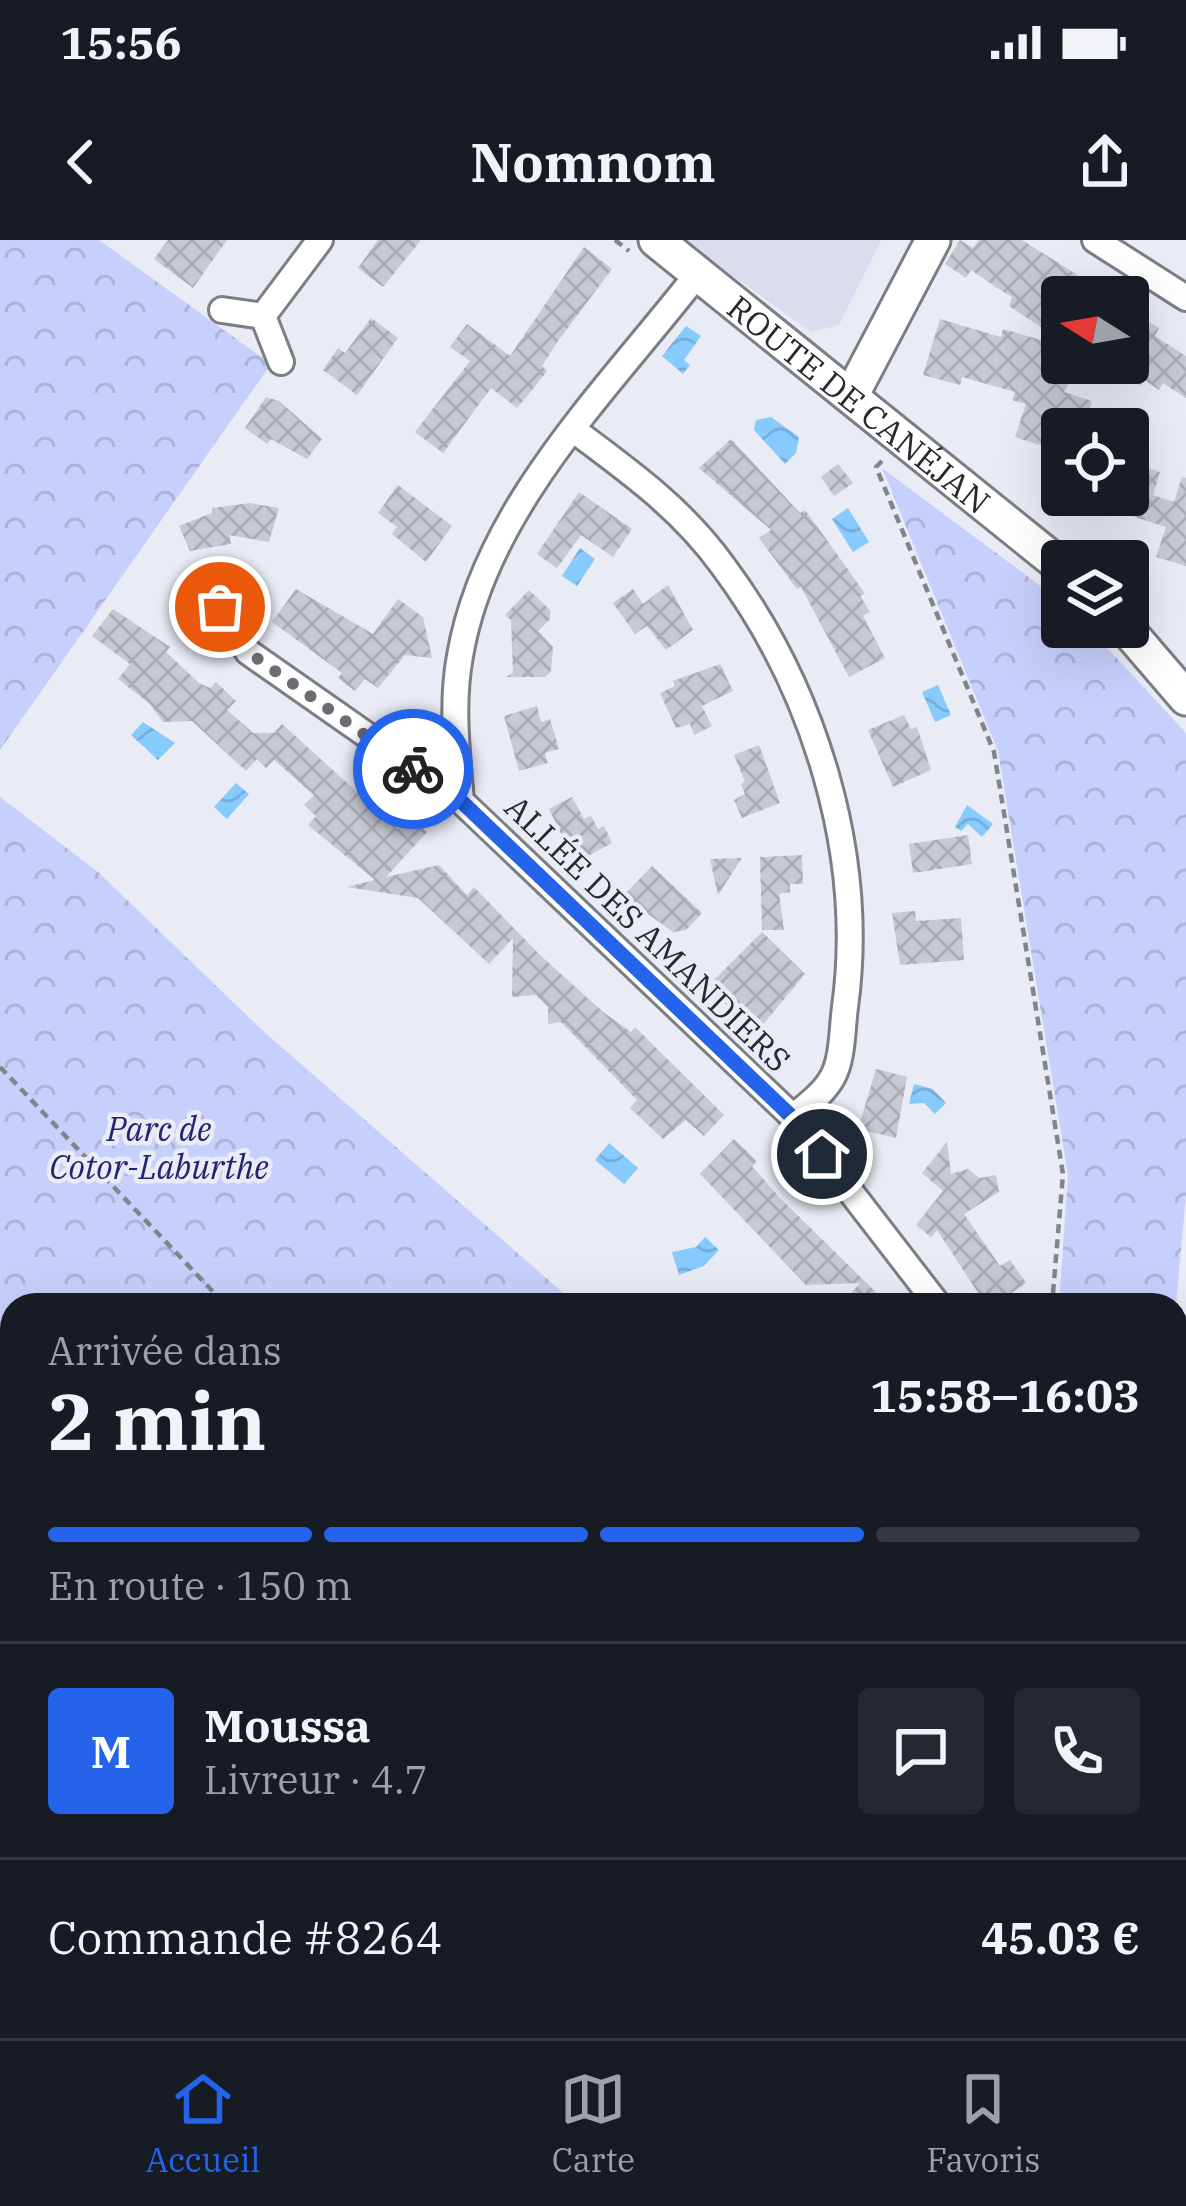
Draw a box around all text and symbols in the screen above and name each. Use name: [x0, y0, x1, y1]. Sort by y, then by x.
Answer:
text: 15:56: [60, 13, 182, 71]
text: Nomnom: [470, 127, 716, 197]
icon: back: [48, 129, 114, 195]
icon: share: [1072, 129, 1138, 195]
north arrow: [1041, 276, 1149, 384]
map controls: [1041, 276, 1149, 648]
street label: ROUTE DE CANÉJAN: [719, 285, 999, 522]
button: locate: [1041, 408, 1149, 516]
button: layers: [1041, 540, 1149, 648]
pin: [169, 556, 271, 658]
icon: bag: [187, 574, 253, 640]
courier: [353, 709, 473, 829]
icon: bike: [380, 736, 446, 802]
street label: ALLÉE DES AMANDIERS: [496, 785, 800, 1081]
pin: [771, 1103, 873, 1205]
park label: Parc de Cotor-Laburthe: [49, 1107, 269, 1188]
icon: home: [789, 1121, 855, 1187]
text: Arrivée dans: [48, 1325, 282, 1376]
text: 15:58–16:03: [870, 1366, 1140, 1424]
text: 2 min: [48, 1370, 266, 1471]
text: En route · 150 m: [48, 1560, 352, 1611]
button: chat: [858, 1688, 984, 1814]
button: phone: [1014, 1688, 1140, 1814]
text: Moussa: [204, 1696, 371, 1754]
text: M: [91, 1722, 131, 1780]
text: Livreur · 4.7: [204, 1754, 428, 1805]
text: Commande #8264: [48, 1908, 442, 1966]
text: 45.03 €: [981, 1908, 1140, 1966]
tab: Accueil: [146, 2066, 260, 2181]
tab: Carte: [552, 2066, 635, 2181]
tab: Favoris: [926, 2066, 1040, 2181]

